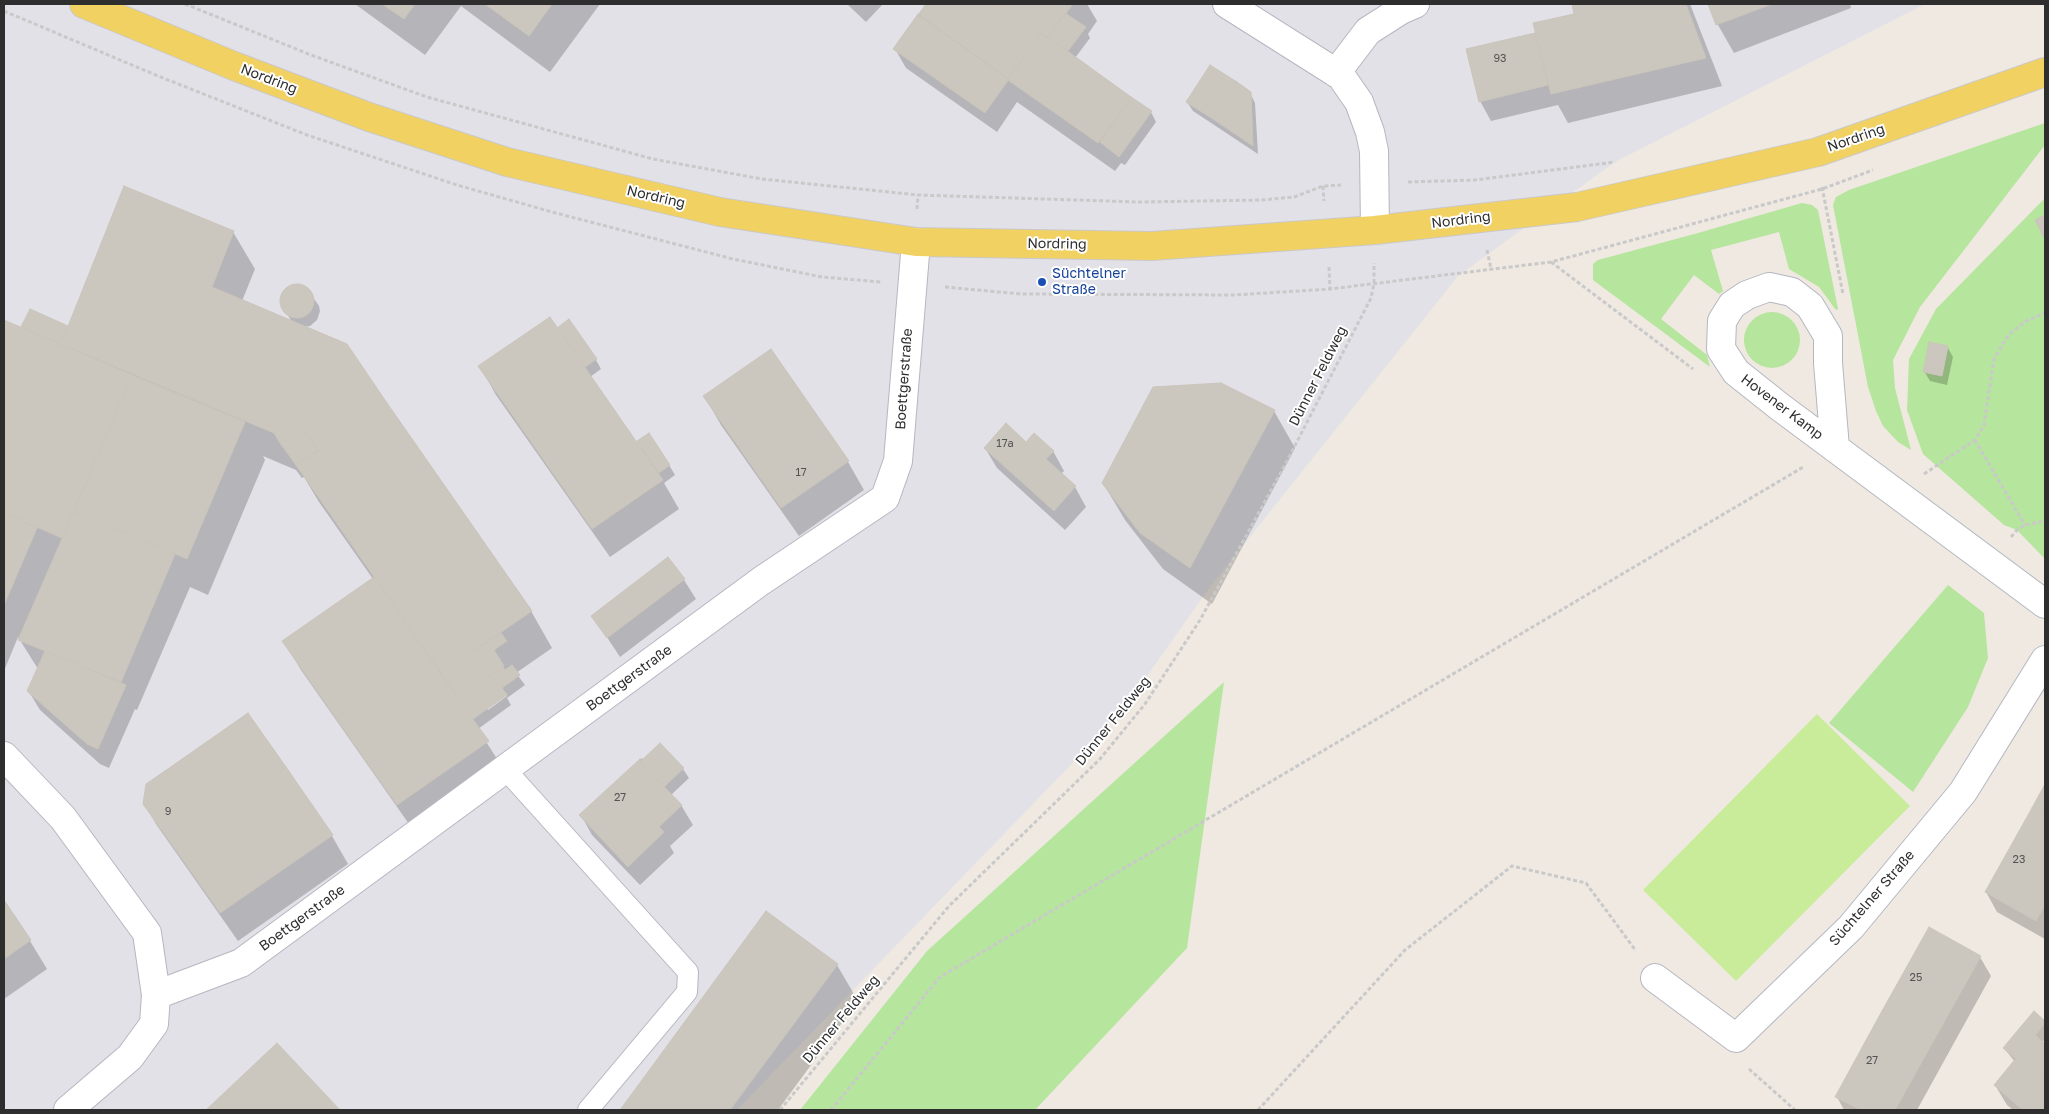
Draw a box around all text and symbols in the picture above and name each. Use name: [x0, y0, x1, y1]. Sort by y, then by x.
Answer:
house number: 93: [1493, 52, 1507, 66]
street label: Nordring: [238, 61, 300, 97]
street label: Nordring: [1825, 120, 1887, 156]
street label: Nordring: [625, 182, 687, 212]
street label: Nordring: [1430, 208, 1492, 232]
street label: Nordring: [1027, 235, 1087, 253]
place label: Süchtelner Straße: [1052, 266, 1126, 298]
marker: Süchtelner Straße: [1036, 276, 1048, 288]
street label: Dünner Feldweg: [1286, 323, 1350, 429]
street label: Boettgerstraße: [892, 328, 916, 430]
street label: Hovener Kamp: [1738, 371, 1826, 443]
house number: 17a: [996, 437, 1014, 451]
house number: 17: [795, 466, 807, 480]
street label: Boettgerstraße: [583, 641, 675, 715]
street label: Dünner Feldweg: [1072, 673, 1154, 769]
house number: 27: [614, 791, 626, 805]
house number: 9: [165, 805, 171, 819]
street label: Süchtelner Straße: [1826, 847, 1918, 949]
house number: 23: [2013, 853, 2025, 867]
street label: Boettgerstraße: [256, 881, 348, 955]
house number: 25: [1910, 971, 1922, 985]
street label: Dünner Feldweg: [799, 972, 883, 1066]
house number: 27: [1866, 1054, 1878, 1068]

